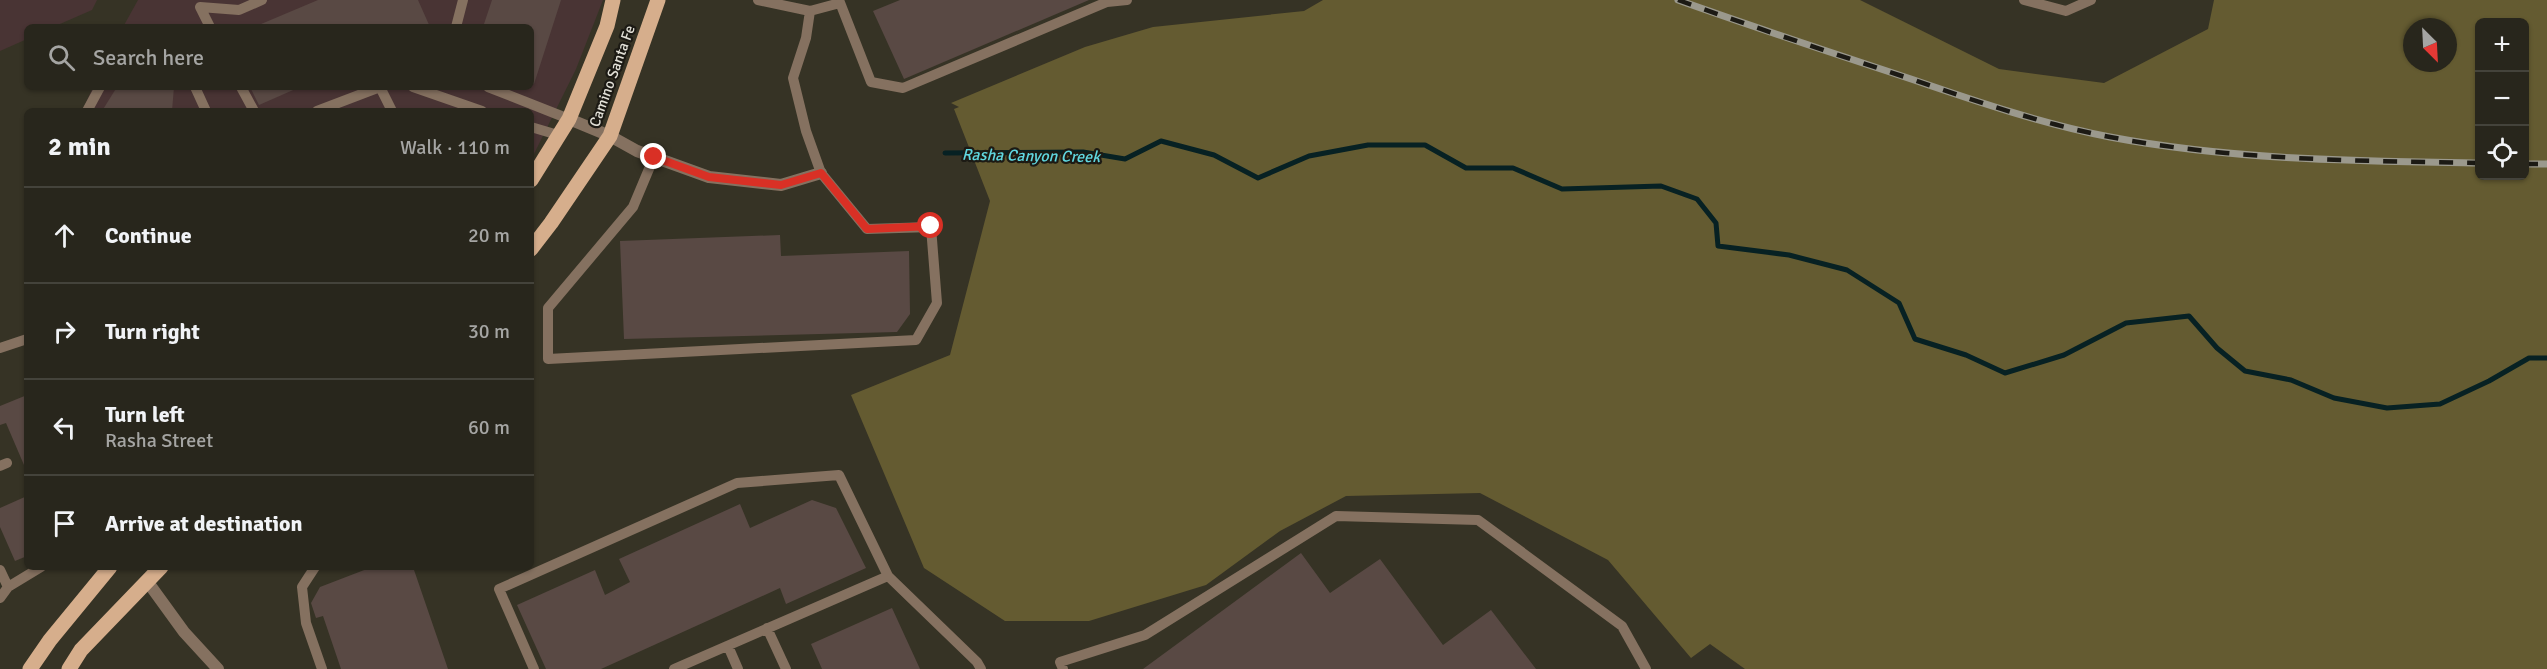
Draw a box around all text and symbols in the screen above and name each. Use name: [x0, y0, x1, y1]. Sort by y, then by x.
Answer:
north arrow: [2403, 18, 2457, 72]
map controls: [2475, 18, 2529, 180]
button: +: [2475, 18, 2529, 72]
street label: Camino Santa Fe: [585, 23, 639, 129]
search box: [24, 24, 534, 90]
icon: search: [45, 41, 78, 74]
text: Search here: [93, 44, 204, 71]
button: −: [2475, 72, 2529, 126]
button: locate: [2475, 126, 2529, 180]
text: 2 min: [48, 131, 111, 163]
text: Walk · 110 m: [400, 135, 510, 160]
route end: [640, 143, 666, 169]
water label: Rasha Canyon Creek: [962, 145, 1102, 167]
route start: [917, 212, 943, 238]
icon: ahead: [48, 219, 81, 252]
text: Continue: [105, 222, 192, 249]
text: 20 m: [468, 223, 510, 248]
icon: right: [48, 315, 81, 348]
text: Turn right: [105, 318, 200, 345]
text: 30 m: [468, 319, 510, 344]
text: Turn left: [105, 401, 185, 428]
icon: left: [48, 411, 81, 444]
text: 60 m: [468, 415, 510, 440]
text: Rasha Street: [105, 428, 213, 453]
icon: arrive: [48, 507, 81, 540]
text: Arrive at destination: [105, 510, 302, 537]

